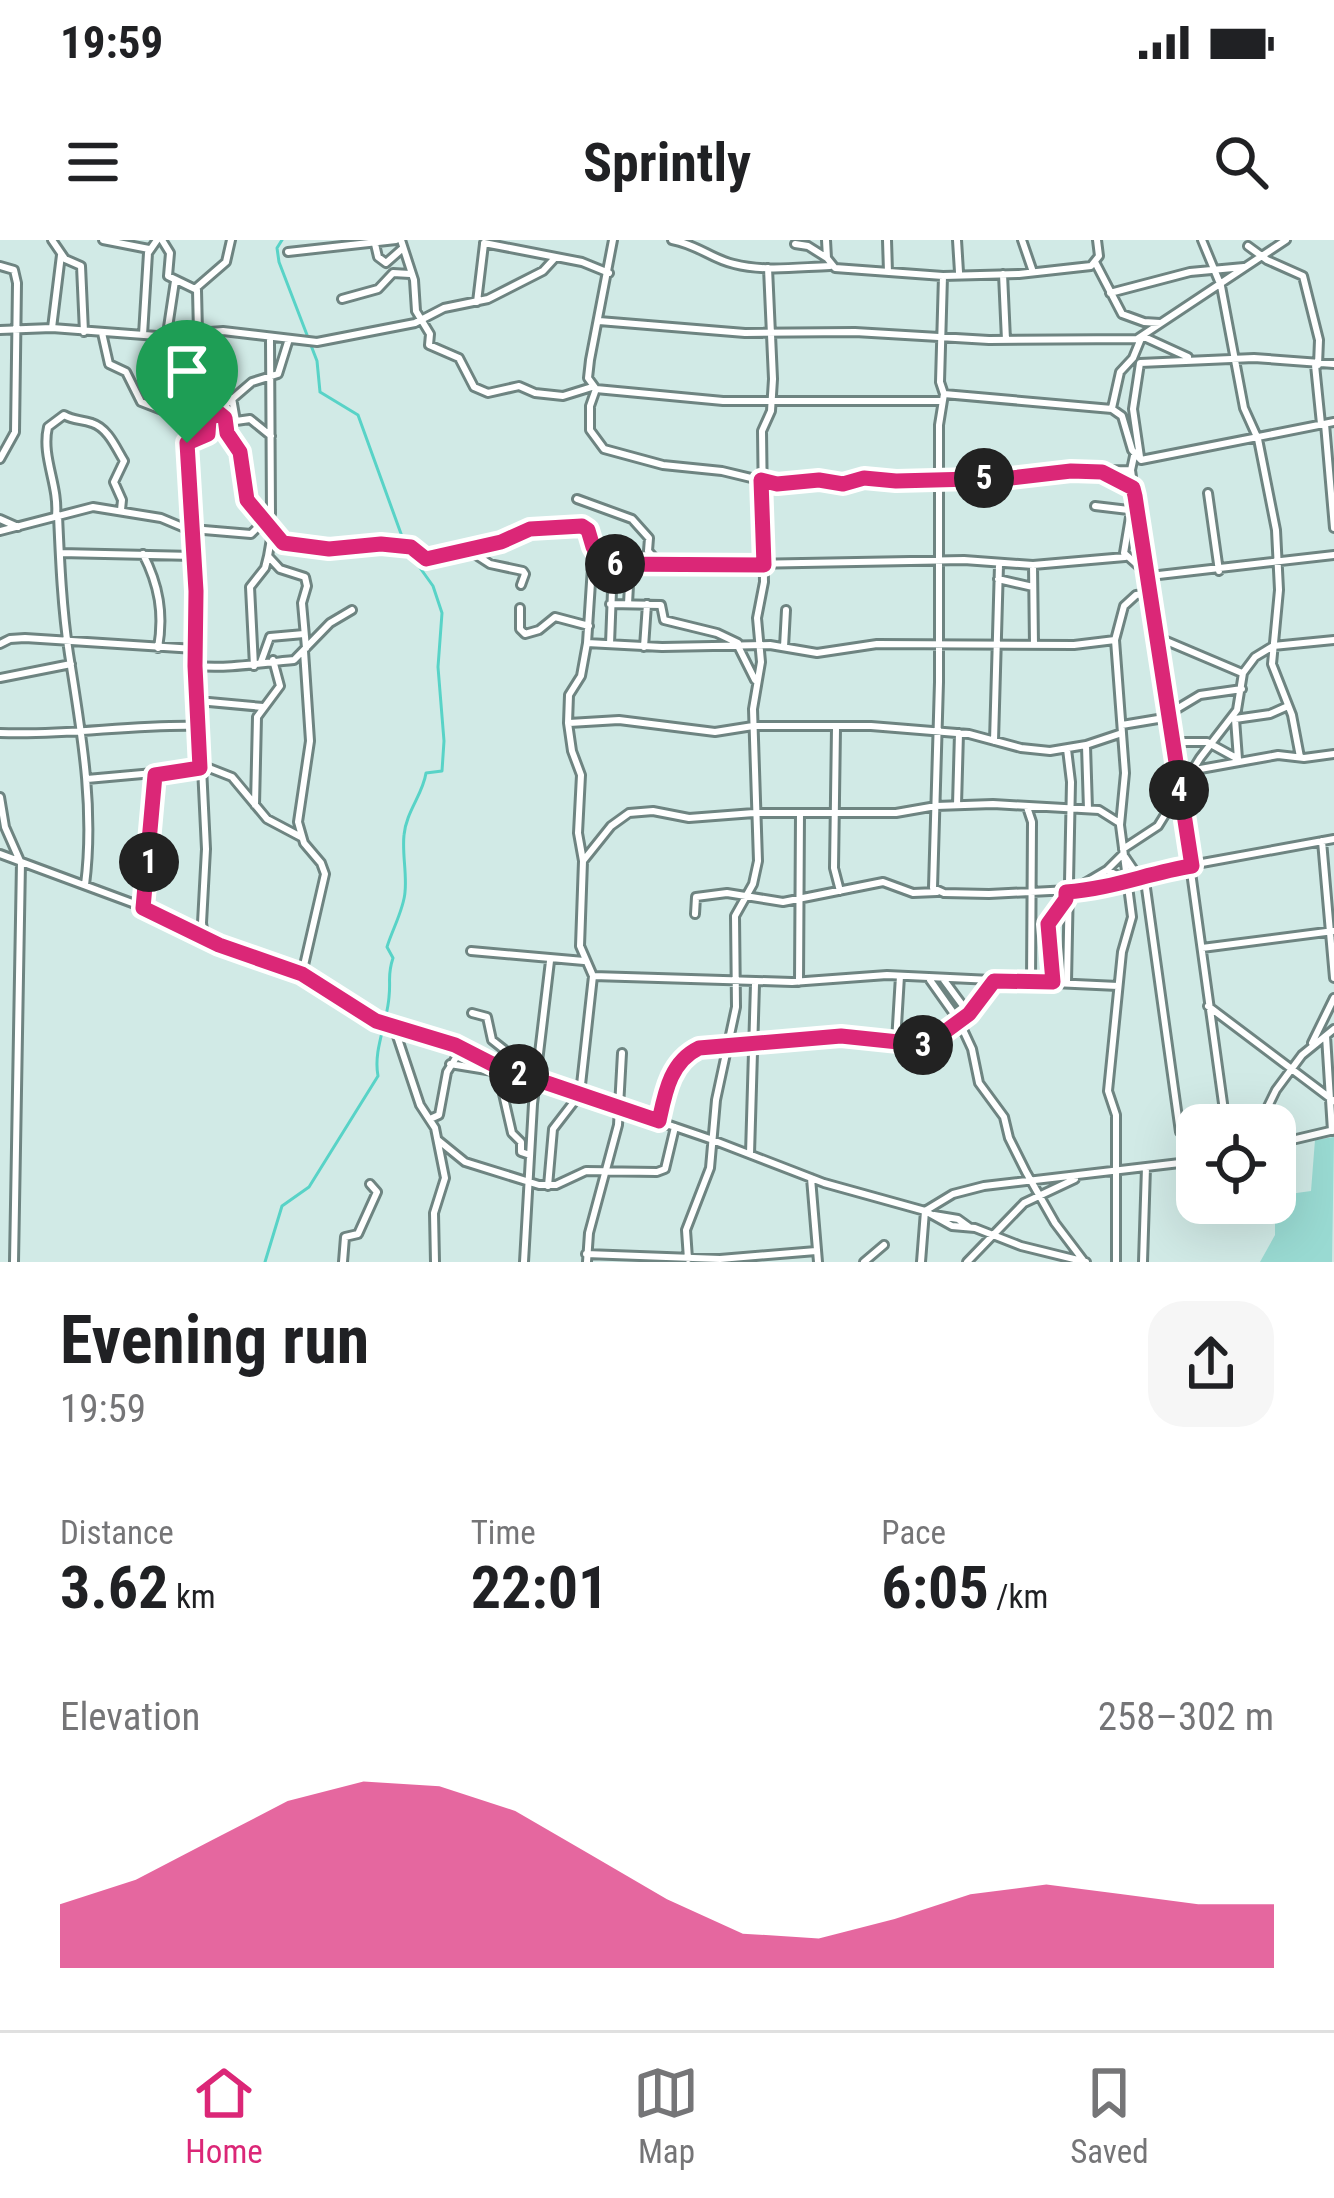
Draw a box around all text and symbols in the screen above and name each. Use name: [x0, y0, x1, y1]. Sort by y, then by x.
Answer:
text: 19:59: [60, 16, 163, 69]
icon: menu: [60, 129, 126, 195]
icon: search: [1208, 129, 1274, 195]
text: Sprintly: [583, 131, 751, 194]
pin: [136, 320, 238, 443]
icon: arrive: [154, 338, 220, 404]
pin: 5: [954, 448, 1014, 508]
text: 5: [976, 458, 992, 497]
pin: 6: [585, 534, 645, 594]
text: 6: [607, 544, 623, 583]
pin: 4: [1149, 760, 1209, 820]
text: 4: [1171, 770, 1187, 809]
pin: 1: [119, 832, 179, 892]
text: 1: [141, 842, 157, 881]
pin: 3: [893, 1015, 953, 1075]
text: 3: [915, 1025, 931, 1064]
pin: 2: [489, 1044, 549, 1104]
text: 2: [511, 1054, 527, 1093]
map controls: [1176, 1104, 1296, 1224]
button: locate: [1176, 1104, 1296, 1224]
button: share: [1148, 1301, 1274, 1427]
text: Evening run: [60, 1302, 369, 1379]
text: 19:59: [60, 1386, 146, 1432]
text: Distance: [60, 1513, 174, 1552]
text: Time: [471, 1513, 536, 1552]
text: Pace: [881, 1513, 946, 1552]
text: 3.62: [60, 1552, 168, 1623]
text: 22:01: [471, 1552, 608, 1623]
text: 6:05: [881, 1552, 989, 1623]
text: km: [168, 1577, 216, 1616]
text: /km: [989, 1577, 1048, 1616]
text: Elevation: [60, 1694, 200, 1740]
text: 258–302 m: [1098, 1694, 1274, 1740]
tab: Home: [185, 2060, 263, 2171]
tab: Map: [633, 2060, 699, 2171]
tab: Saved: [1070, 2060, 1149, 2171]

